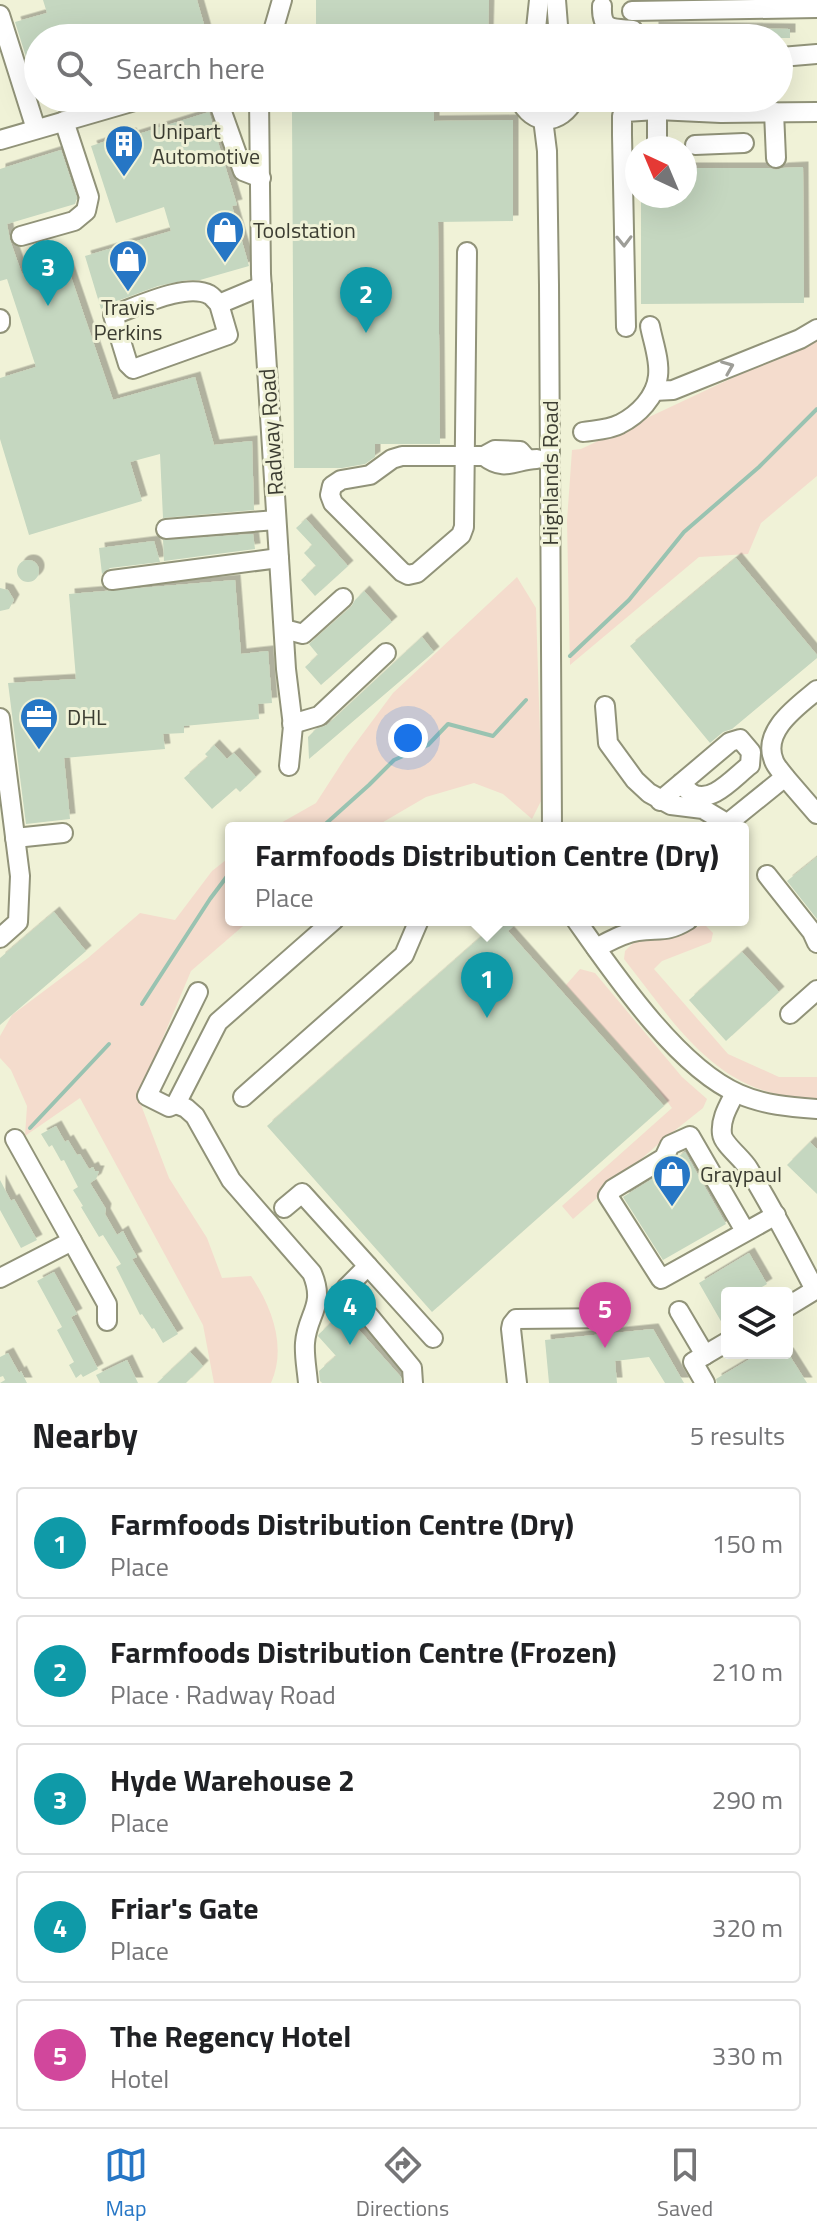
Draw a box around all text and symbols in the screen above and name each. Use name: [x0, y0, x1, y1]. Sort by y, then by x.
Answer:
search box: [24, 24, 793, 112]
text: Search here: [116, 45, 265, 91]
icon: search: [52, 46, 96, 90]
place label: Unipart Automotive: [152, 114, 260, 173]
building icon: Unipart Automotive: [103, 123, 145, 178]
north arrow: [625, 136, 697, 208]
shop icon: Toolstation: [204, 209, 246, 264]
place label: Toolstation: [253, 213, 356, 247]
one-way arrow: [615, 235, 632, 248]
shop icon: Travis Perkins: [107, 238, 149, 293]
pin: 3: [22, 240, 74, 306]
pin: 2: [340, 267, 392, 333]
place label: Travis Perkins: [93, 290, 163, 349]
one-way arrow: [720, 361, 734, 377]
street label: Radway Road: [250, 368, 292, 496]
street label: Highlands Road: [533, 400, 567, 546]
office icon: DHL: [18, 696, 60, 751]
place label: DHL: [67, 700, 107, 734]
your location: [388, 718, 428, 758]
popup: [225, 822, 749, 926]
text: Farmfoods Distribution Centre (Dry): [255, 832, 719, 878]
text: Place: [255, 878, 314, 917]
pin: 1: [461, 952, 513, 1018]
shop icon: Graypaul: [651, 1153, 693, 1208]
place label: Graypaul: [700, 1157, 782, 1191]
pin: 4: [324, 1279, 376, 1345]
pin: 5: [579, 1282, 631, 1348]
map controls: [721, 1287, 793, 1359]
button: layers: [721, 1287, 793, 1359]
text: Nearby: [32, 1409, 138, 1461]
text: 5 results: [690, 1416, 785, 1455]
text: Farmfoods Distribution Centre (Dry): [110, 1501, 574, 1547]
text: 1: [53, 1524, 67, 1563]
text: 150 m: [712, 1524, 783, 1563]
text: Place: [110, 1547, 169, 1586]
text: Farmfoods Distribution Centre (Frozen): [110, 1629, 617, 1675]
text: 2: [53, 1652, 67, 1691]
text: 210 m: [712, 1652, 783, 1691]
text: Place · Radway Road: [110, 1675, 336, 1714]
text: Hyde Warehouse 2: [110, 1757, 355, 1803]
text: 3: [53, 1780, 67, 1819]
text: 290 m: [712, 1780, 783, 1819]
text: Place: [110, 1803, 169, 1842]
text: Friar's Gate: [110, 1885, 259, 1931]
text: 4: [53, 1908, 67, 1947]
text: 320 m: [712, 1908, 783, 1947]
text: Place: [110, 1931, 169, 1970]
text: The Regency Hotel: [110, 2013, 351, 2059]
text: 5: [53, 2036, 67, 2075]
text: 330 m: [712, 2036, 783, 2075]
text: Hotel: [110, 2059, 169, 2098]
tab: Map: [104, 2143, 148, 2225]
tab: Directions: [356, 2143, 449, 2225]
tab: Saved: [657, 2143, 713, 2225]

